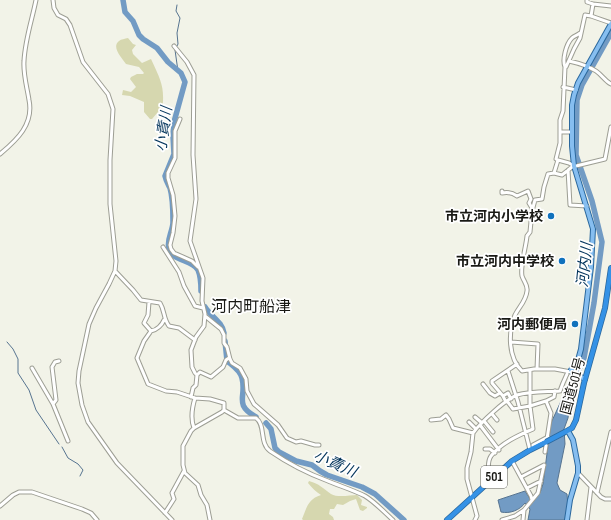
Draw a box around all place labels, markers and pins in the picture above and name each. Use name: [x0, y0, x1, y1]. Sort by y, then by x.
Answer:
place label: 市立河内小学校: [445, 208, 543, 225]
marker: 市立河内小学校: [546, 211, 556, 221]
place label: 市立河内中学校: [456, 253, 554, 270]
marker: 市立河内中学校: [557, 256, 567, 266]
place label: 河内郵便局: [497, 316, 567, 333]
marker: 河内郵便局: [570, 319, 580, 329]

